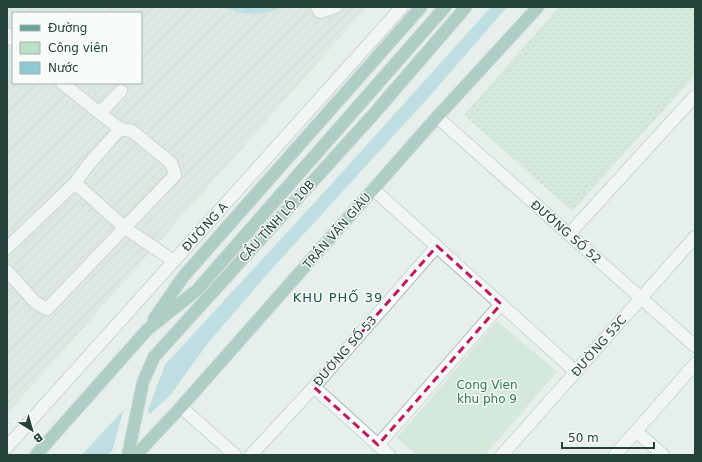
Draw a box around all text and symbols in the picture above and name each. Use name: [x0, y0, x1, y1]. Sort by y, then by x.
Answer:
legend: [12, 12, 142, 84]
text: Đường: [48, 21, 87, 35]
text: Công viên: [48, 41, 108, 55]
text: Nước: [48, 61, 79, 75]
street label: CẦU TỈNH LỘ 10B: [235, 176, 317, 265]
street label: TRẦN VĂN GIÀU: [298, 189, 374, 272]
street label: ĐƯỜNG SỐ 52: [528, 196, 605, 266]
street label: ĐƯỜNG A: [179, 198, 231, 254]
district label: KHU PHỐ 39: [293, 289, 383, 305]
street label: ĐƯỜNG SỐ 53: [309, 312, 379, 389]
street label: ĐƯỜNG 53C: [568, 312, 629, 379]
park label: Cong Vien khu pho 9: [456, 378, 518, 406]
north arrow: [12, 410, 52, 450]
scale bar: [562, 424, 654, 450]
text: B: [30, 430, 45, 445]
text: 50 m: [568, 431, 599, 445]

